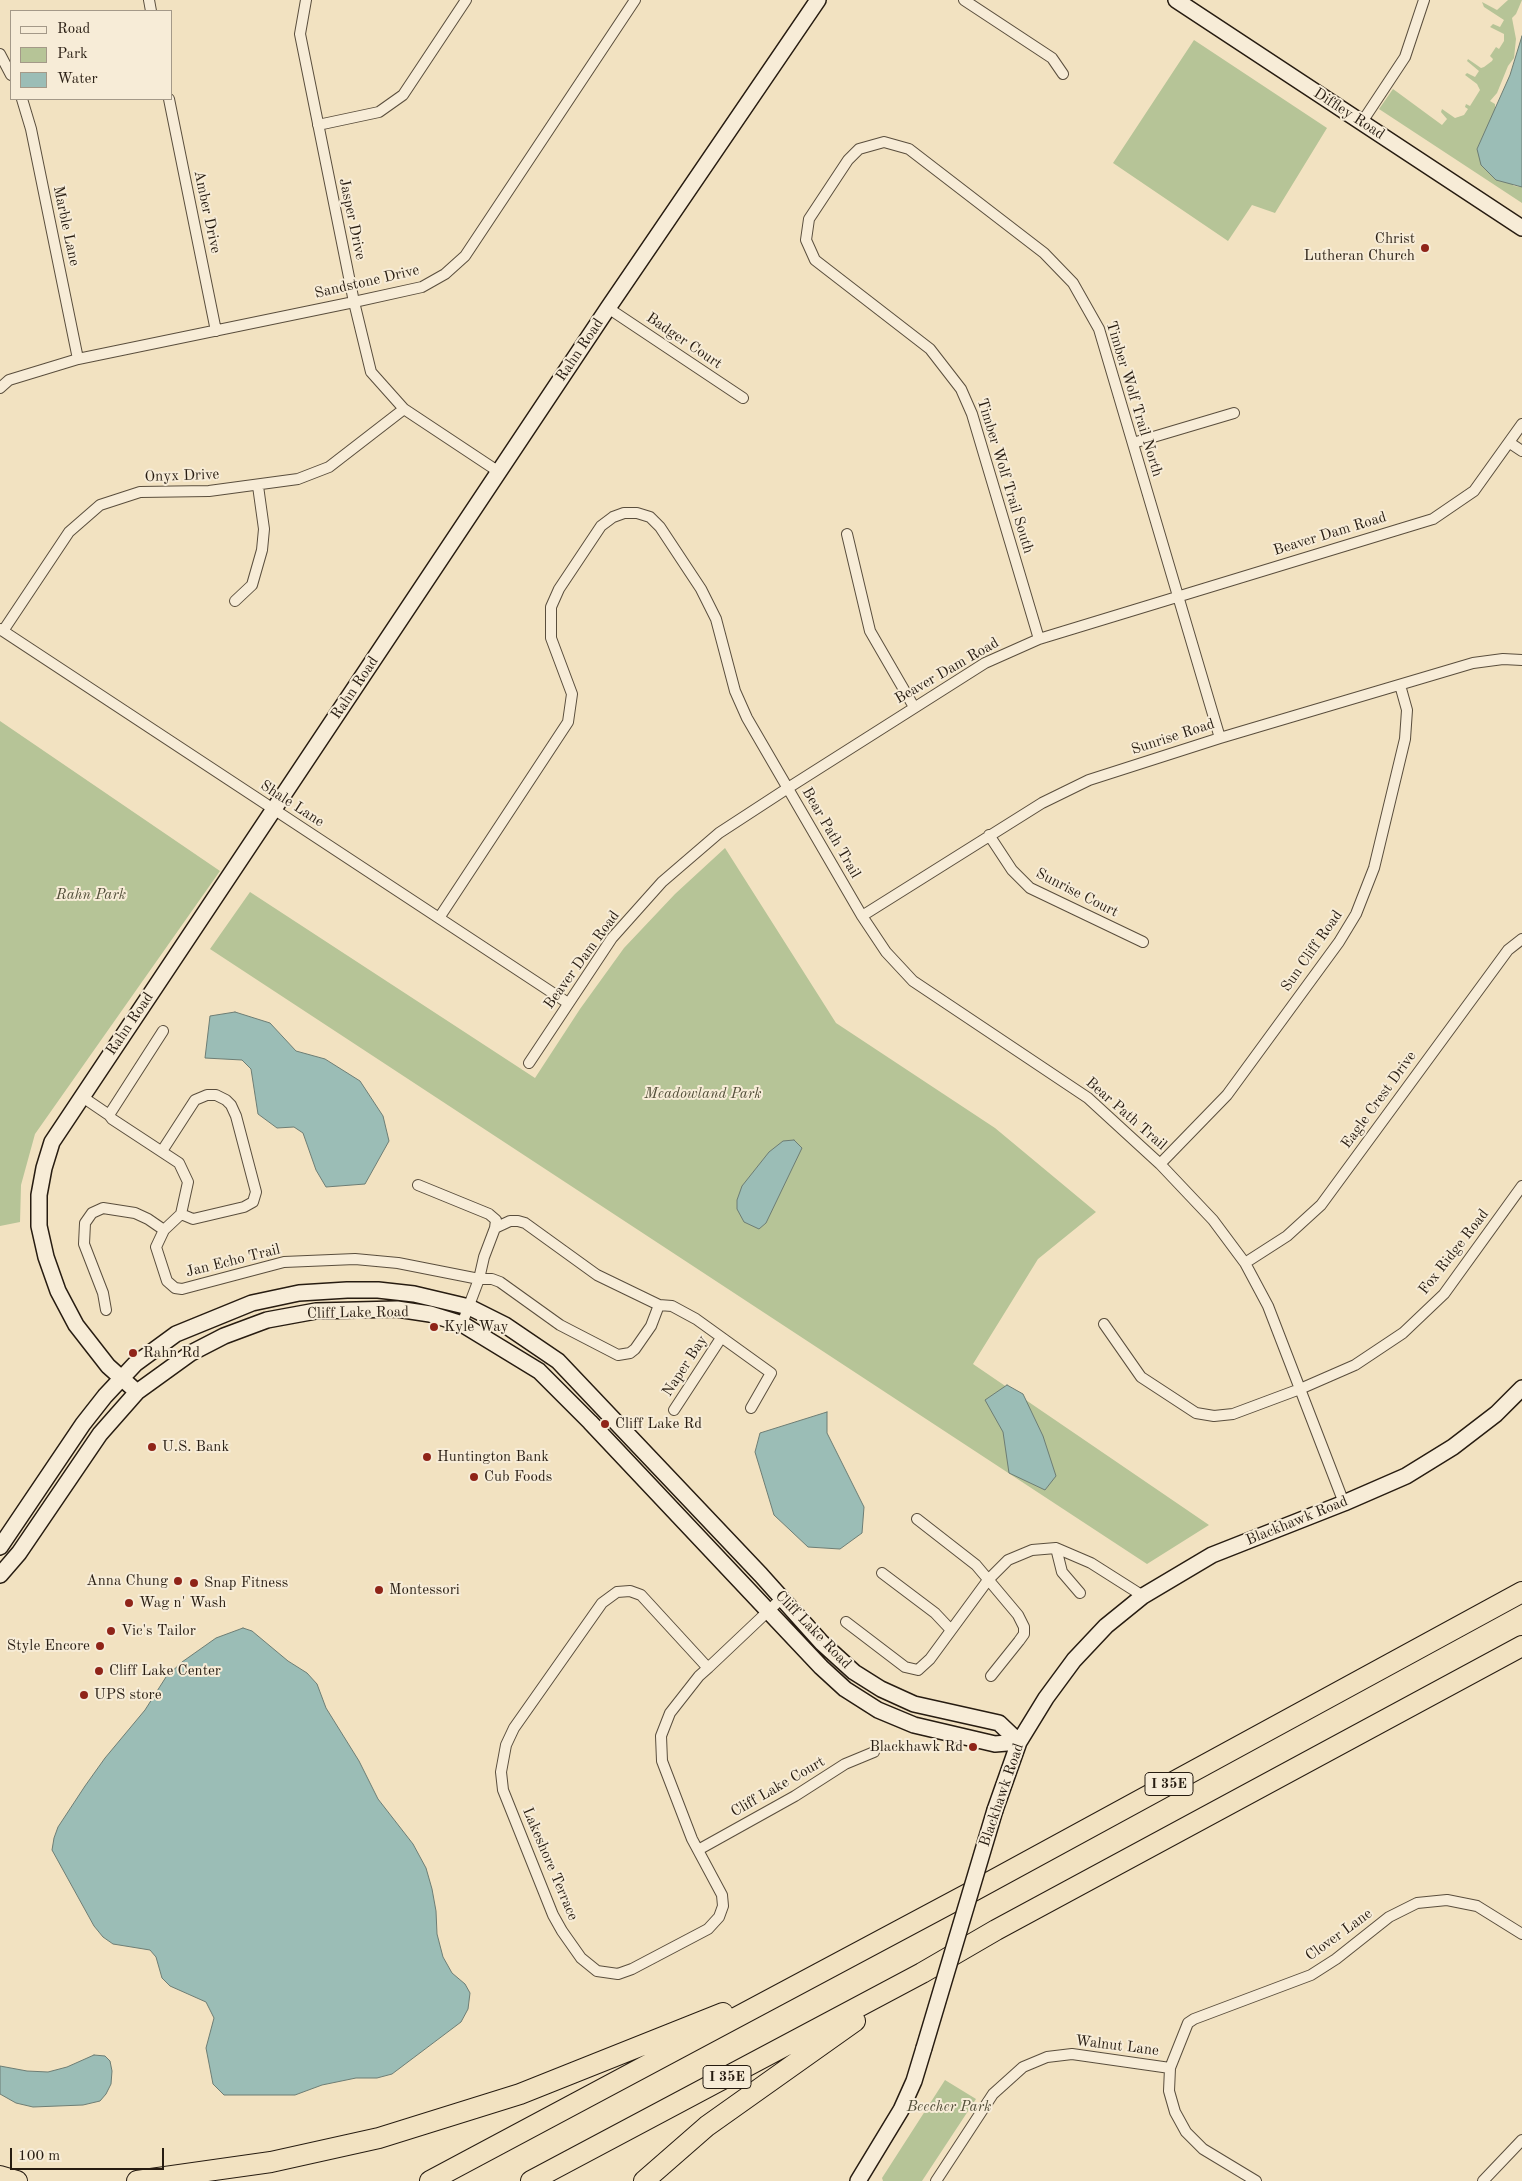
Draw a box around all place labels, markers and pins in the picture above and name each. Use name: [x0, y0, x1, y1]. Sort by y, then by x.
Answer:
place label: Christ Lutheran Church: [1304, 230, 1415, 265]
marker: Christ Lutheran Church: [1419, 242, 1431, 254]
place label: Kyle Way: [444, 1318, 508, 1336]
marker: Kyle Way: [428, 1321, 440, 1333]
place label: Rahn Rd: [143, 1344, 200, 1362]
marker: Rahn Rd: [127, 1347, 139, 1359]
place label: Cliff Lake Rd: [615, 1415, 702, 1433]
marker: Cliff Lake Rd: [599, 1418, 611, 1430]
place label: U.S. Bank: [162, 1438, 229, 1456]
marker: U.S. Bank: [146, 1441, 158, 1453]
place label: Huntington Bank: [437, 1448, 549, 1466]
marker: Huntington Bank: [421, 1451, 433, 1463]
place label: Cub Foods: [484, 1468, 552, 1486]
marker: Cub Foods: [468, 1471, 480, 1483]
place label: Anna Chung: [86, 1572, 168, 1590]
place label: Snap Fitness: [204, 1574, 288, 1592]
marker: Anna Chung: [172, 1575, 184, 1587]
marker: Snap Fitness: [188, 1577, 200, 1589]
place label: Montessori: [389, 1581, 460, 1599]
marker: Montessori: [373, 1584, 385, 1596]
place label: Wag n' Wash: [139, 1594, 226, 1612]
marker: Wag n' Wash: [123, 1597, 135, 1609]
place label: Vic's Tailor: [121, 1622, 196, 1640]
marker: Vic's Tailor: [105, 1625, 117, 1637]
place label: Style Encore: [7, 1637, 90, 1655]
marker: Style Encore: [94, 1640, 106, 1652]
place label: Cliff Lake Center: [109, 1662, 221, 1680]
marker: Cliff Lake Center: [93, 1665, 105, 1677]
place label: UPS store: [94, 1686, 162, 1704]
marker: UPS store: [78, 1689, 90, 1701]
place label: Blackhawk Rd: [869, 1738, 963, 1756]
marker: Blackhawk Rd: [967, 1741, 979, 1753]

